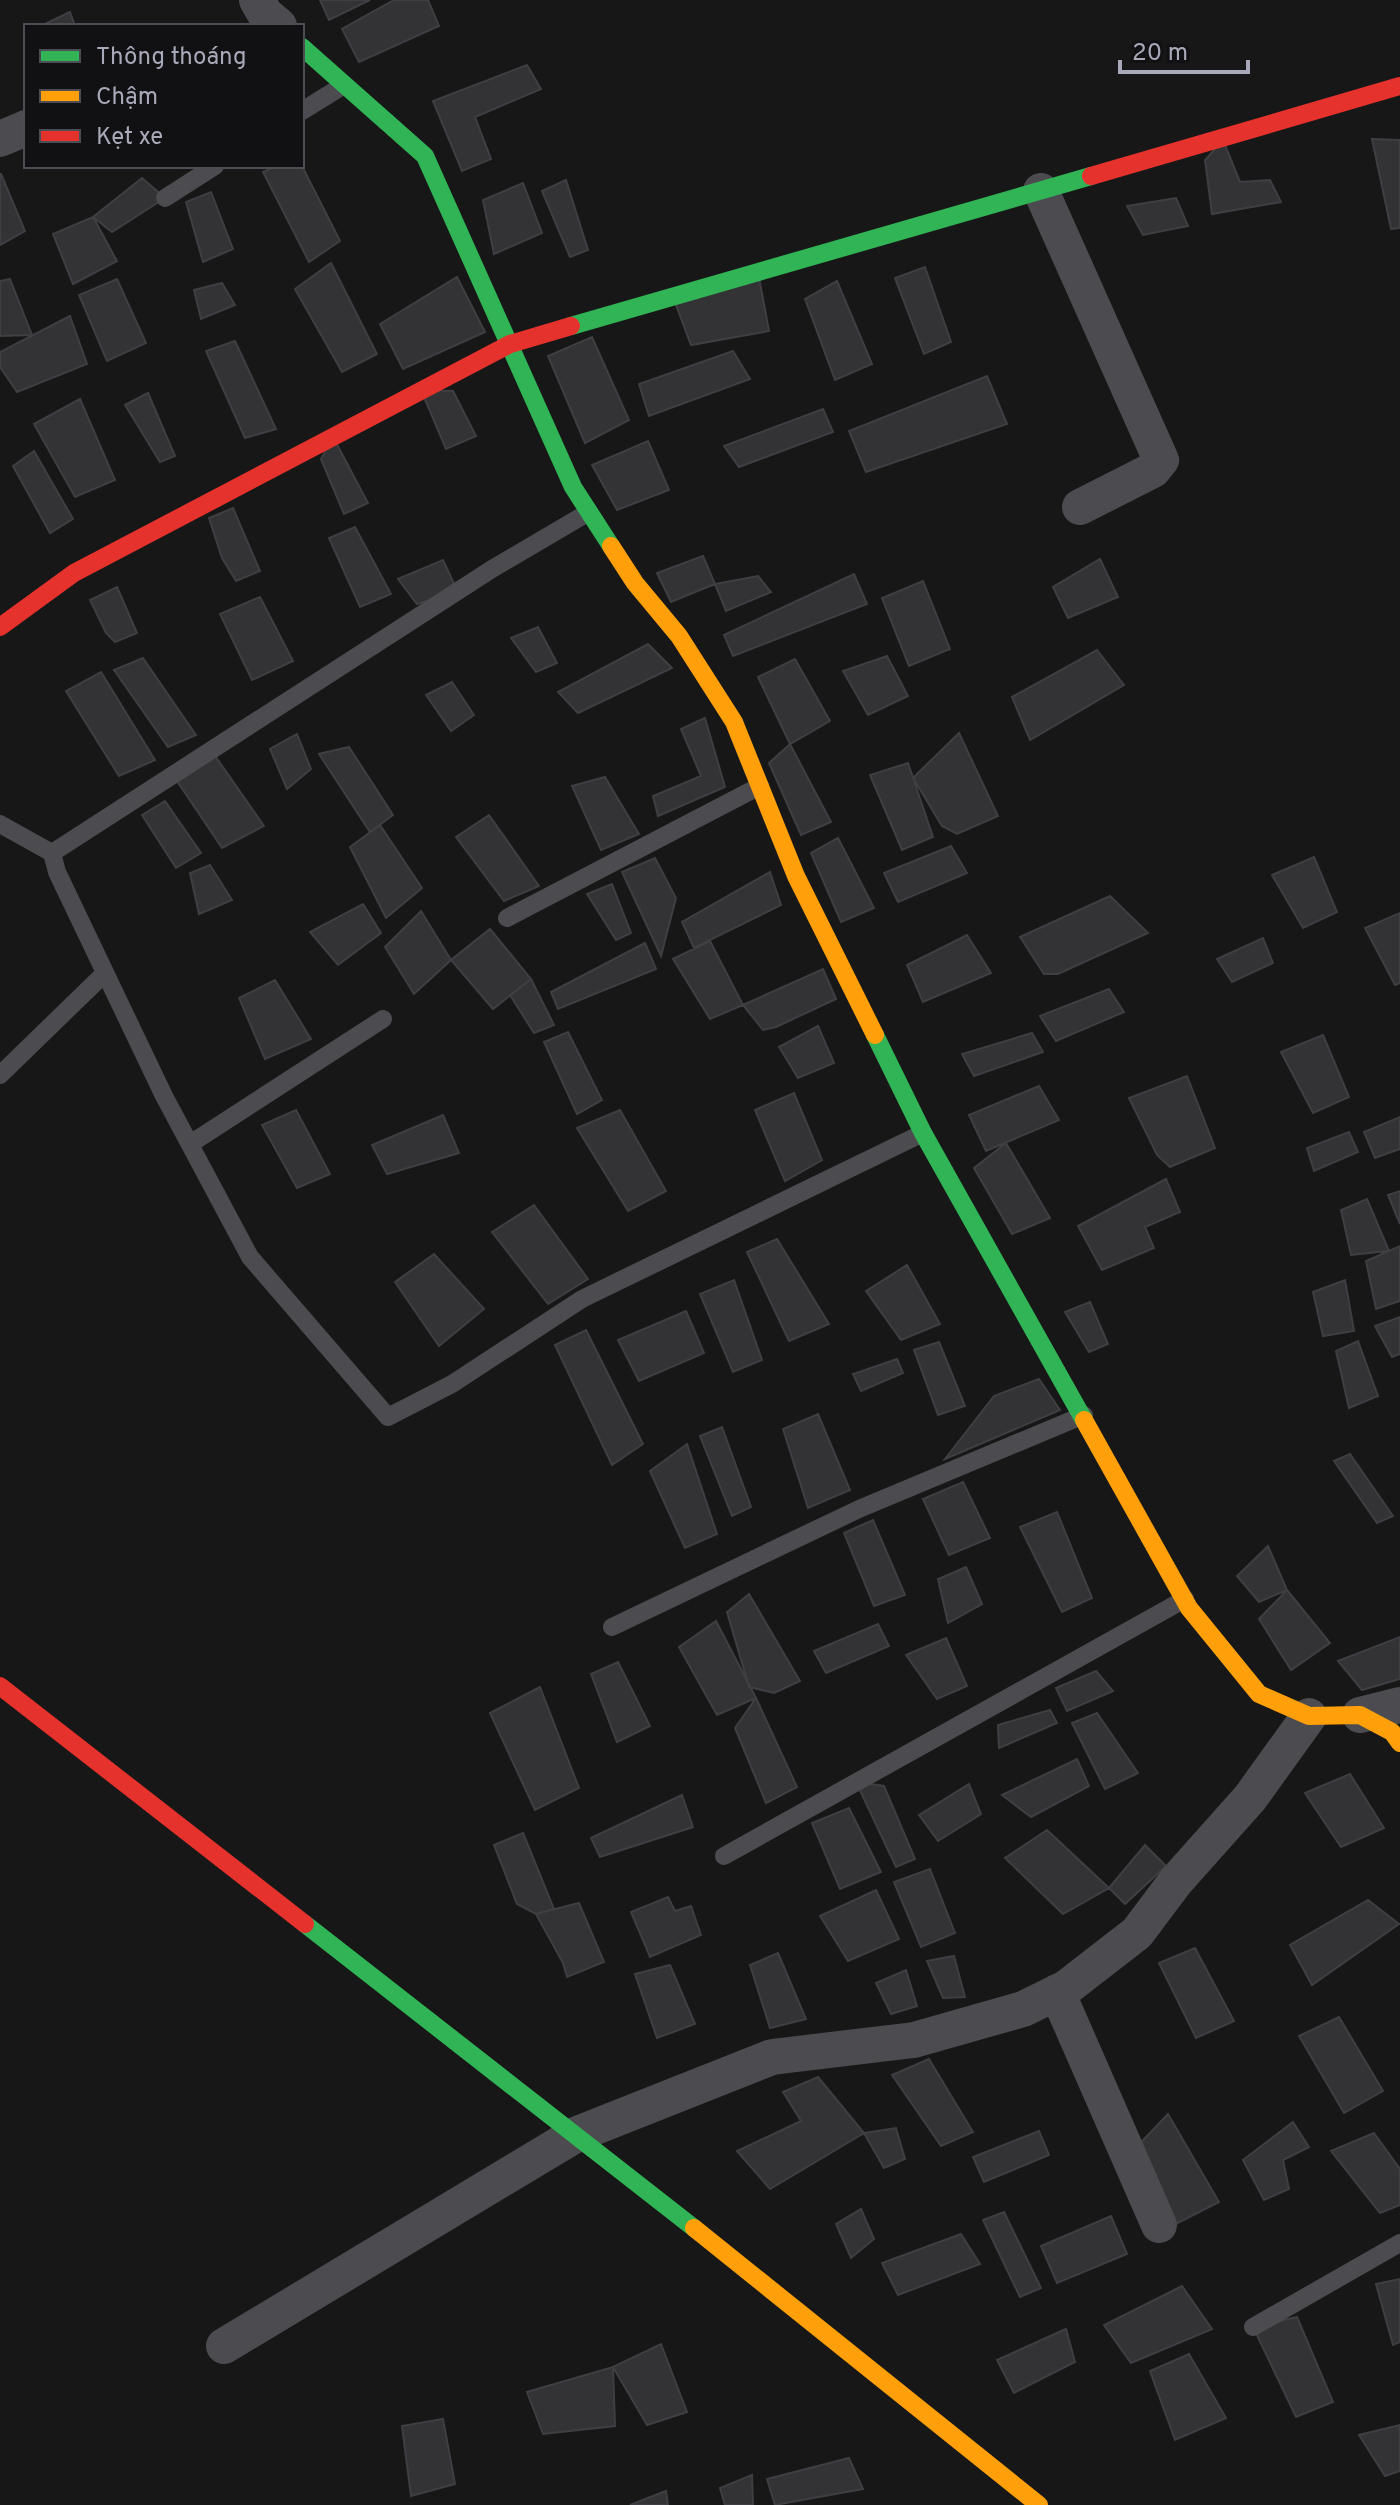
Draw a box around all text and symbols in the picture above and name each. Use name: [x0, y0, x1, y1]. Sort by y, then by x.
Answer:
legend: [24, 24, 304, 168]
scale bar: [1120, 24, 1248, 74]
text: 20 m: [1132, 39, 1188, 69]
text: Thông thoáng: [96, 43, 247, 73]
text: Chậm: [96, 83, 158, 113]
text: Kẹt xe: [96, 123, 163, 153]

